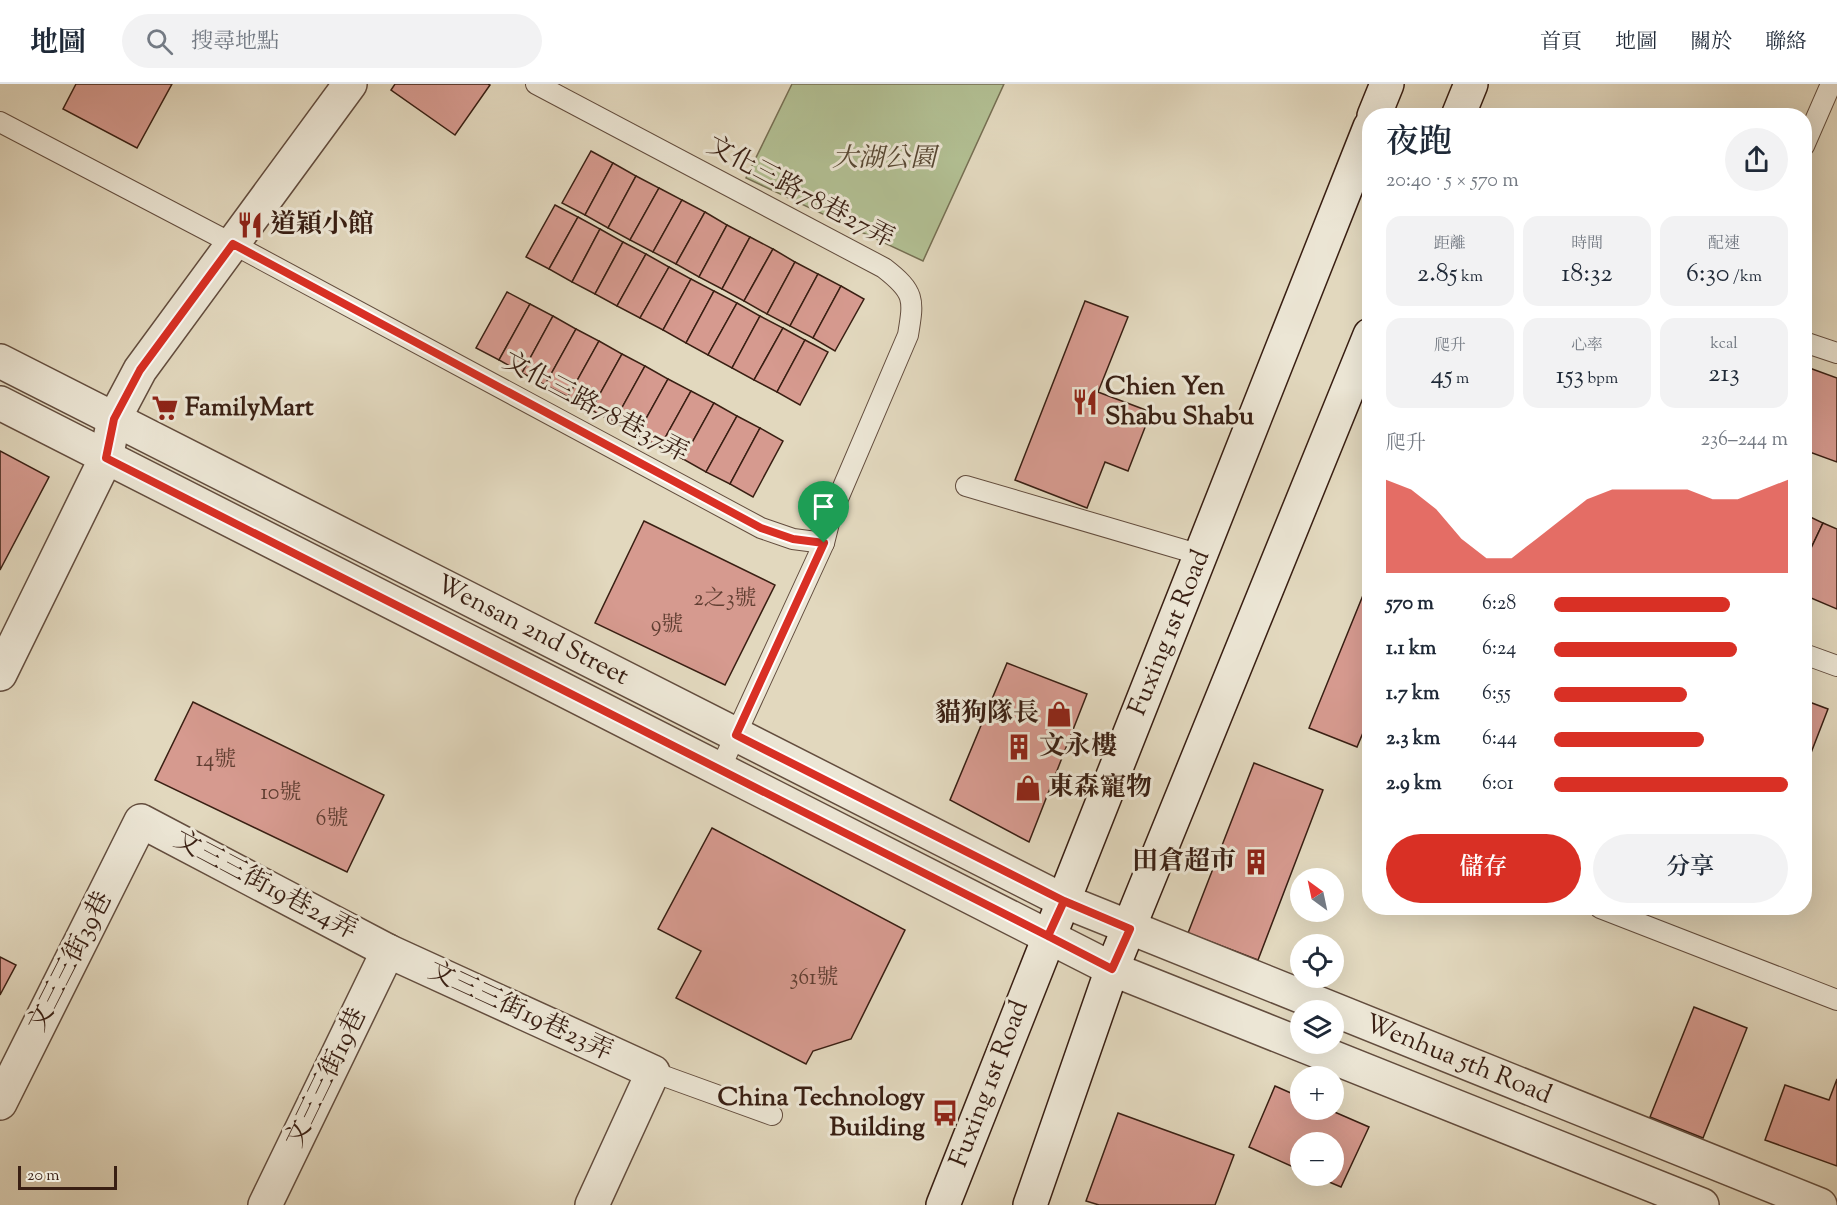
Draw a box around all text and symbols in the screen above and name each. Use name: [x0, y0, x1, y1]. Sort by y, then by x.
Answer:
search box: [122, 14, 542, 68]
text: 地圖: [30, 24, 86, 64]
icon: search: [143, 25, 176, 58]
text: 搜尋地點: [191, 27, 279, 59]
text: 首頁: [1540, 28, 1582, 58]
text: 地圖: [1615, 28, 1657, 58]
text: 關於: [1690, 28, 1732, 58]
text: 聯絡: [1765, 28, 1807, 58]
text: 夜跑: [1386, 120, 1452, 168]
street label: 文化三路78巷27弄: [700, 128, 900, 258]
button: share: [1725, 128, 1788, 191]
park label: 大湖公園: [832, 141, 940, 178]
text: 20:40 · 5 × 570 m: [1386, 167, 1519, 196]
place label: 道穎小館: [270, 207, 374, 244]
restaurant icon: 道穎小館: [235, 210, 265, 240]
text: 距離: [1434, 233, 1466, 256]
text: 時間: [1571, 233, 1603, 256]
text: 配速: [1708, 233, 1740, 256]
text: 2.85: [1417, 256, 1458, 293]
text: 18:32: [1561, 256, 1613, 293]
text: 6:30: [1686, 256, 1730, 293]
text: km: [1458, 266, 1483, 289]
text: /km: [1730, 266, 1762, 289]
text: kcal: [1710, 333, 1738, 356]
text: 爬升: [1434, 335, 1466, 358]
text: 心率: [1571, 335, 1603, 358]
street label: 文化三路78巷37弄: [496, 343, 694, 473]
text: 213: [1708, 356, 1740, 393]
text: 45: [1431, 358, 1453, 395]
text: 153: [1556, 358, 1584, 395]
text: m: [1453, 368, 1469, 391]
text: bpm: [1584, 368, 1618, 391]
place label: Chien Yen Shabu Shabu: [1105, 369, 1254, 436]
restaurant icon: Chien Yen Shabu Shabu: [1070, 387, 1100, 417]
place label: FamilyMart: [185, 390, 314, 427]
supermarket icon: FamilyMart: [150, 393, 180, 423]
text: 236–244 m: [1701, 426, 1788, 455]
text: 爬升: [1386, 430, 1426, 459]
pin: [798, 481, 849, 543]
icon: arrive: [807, 490, 840, 523]
street label: Fuxing 1st Road: [1120, 544, 1220, 721]
street label: Wensan 2nd Street: [429, 566, 635, 696]
house number: 2之3號: [693, 584, 757, 616]
text: 570 m: [1386, 590, 1434, 619]
text: 6:28: [1482, 590, 1516, 619]
house number: 9號: [651, 610, 683, 642]
text: 1.1 km: [1386, 635, 1436, 664]
text: 6:24: [1482, 635, 1516, 664]
text: 1.7 km: [1386, 680, 1440, 709]
text: 6:55: [1482, 680, 1511, 709]
place label: 貓狗隊長: [935, 696, 1039, 733]
shop icon: 貓狗隊長: [1044, 699, 1074, 729]
text: 2.3 km: [1386, 725, 1440, 754]
text: 6:44: [1482, 725, 1517, 754]
place label: 文永樓: [1039, 729, 1117, 766]
building icon: 文永樓: [1004, 732, 1034, 762]
house number: 14號: [196, 745, 236, 777]
place label: 東森寵物: [1048, 770, 1152, 807]
text: 2.9 km: [1386, 770, 1441, 799]
text: 6:01: [1482, 770, 1514, 799]
shop icon: 東森寵物: [1013, 773, 1043, 803]
house number: 10號: [261, 778, 301, 810]
house number: 6號: [316, 804, 348, 836]
street label: 文三三街19巷24弄: [167, 822, 363, 950]
button: 儲存: [1386, 834, 1581, 903]
button: 分享: [1593, 834, 1788, 903]
place label: 田倉超市: [1132, 844, 1236, 881]
building icon: 田倉超市: [1241, 847, 1271, 877]
north arrow: [1290, 868, 1344, 922]
map controls: [1290, 868, 1344, 1186]
street label: 文三三街39巷: [20, 885, 122, 1039]
button: locate: [1290, 934, 1344, 988]
street label: 文三三街19巷23弄: [422, 953, 618, 1071]
house number: 361號: [790, 963, 838, 995]
street label: Fuxing 1st Road: [941, 995, 1039, 1173]
button: layers: [1290, 1000, 1344, 1054]
street label: 文三三街19巷: [277, 1002, 377, 1154]
street label: Wenhua 5th Road: [1359, 1006, 1557, 1114]
button: +: [1290, 1066, 1344, 1120]
place label: China Technology Building: [717, 1080, 925, 1147]
bus stop icon: China Technology Building: [930, 1098, 960, 1128]
button: −: [1290, 1132, 1344, 1186]
scale bar: [18, 1163, 117, 1190]
text: 20 m: [27, 1165, 60, 1188]

